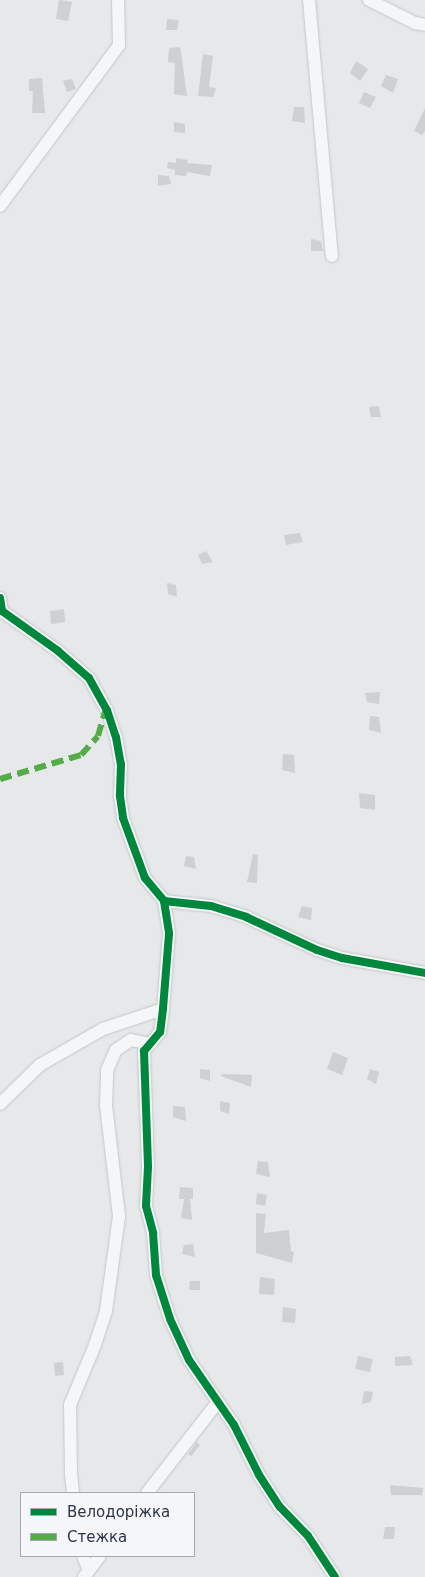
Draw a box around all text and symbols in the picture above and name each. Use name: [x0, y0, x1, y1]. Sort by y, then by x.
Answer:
legend: [20, 1492, 195, 1557]
text: Велодоріжка: [67, 1503, 170, 1521]
text: Стежка: [67, 1528, 127, 1546]

